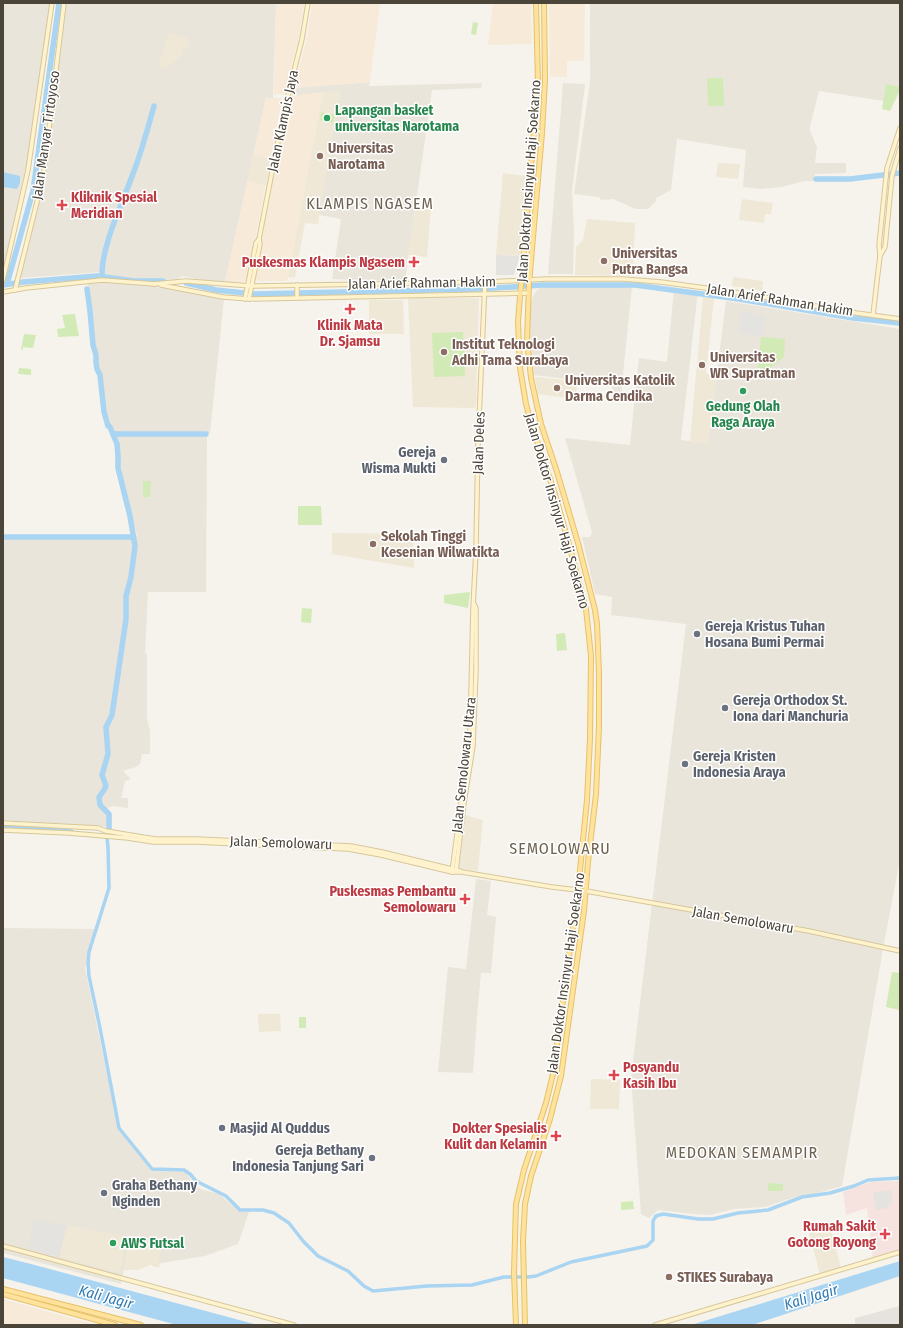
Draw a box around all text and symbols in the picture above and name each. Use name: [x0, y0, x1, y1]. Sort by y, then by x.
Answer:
street label: Jalan Klampis Jaya: [264, 68, 302, 174]
street label: Jalan Manyar Tirtoyoso: [29, 69, 63, 201]
street label: Jalan Doktor Insinyur Haji Soekarno: [513, 79, 545, 283]
place label: Lapangan basket universitas Narotama: [335, 102, 459, 135]
marker: Lapangan basket universitas Narotama: [322, 113, 332, 123]
place label: Universitas Narotama: [328, 140, 393, 173]
marker: Universitas Narotama: [315, 151, 325, 161]
place label: Kliknik Spesial Meridian: [71, 189, 157, 222]
district label: KLAMPIS NGASEM: [306, 194, 434, 213]
marker: Kliknik Spesial Meridian: [56, 199, 68, 211]
place label: Universitas Putra Bangsa: [612, 245, 688, 278]
place label: Puskesmas Klampis Ngasem: [242, 254, 405, 271]
marker: Puskesmas Klampis Ngasem: [408, 256, 420, 268]
marker: Universitas Putra Bangsa: [599, 256, 609, 266]
street label: Jalan Arief Rahman Hakim: [348, 273, 496, 293]
street label: Jalan Arief Rahman Hakim: [706, 280, 854, 320]
marker: Klinik Mata Dr. Sjamsu: [344, 303, 356, 315]
place label: Klinik Mata Dr. Sjamsu: [317, 317, 383, 350]
place label: Institut Teknologi Adhi Tama Surabaya: [451, 336, 569, 369]
marker: Institut Teknologi Adhi Tama Surabaya: [439, 347, 449, 357]
place label: Universitas WR Supratman: [710, 349, 795, 382]
marker: Universitas WR Supratman: [697, 360, 707, 370]
place label: Universitas Katolik Darma Cendika: [565, 372, 676, 405]
marker: Universitas Katolik Darma Cendika: [552, 383, 562, 393]
marker: Gedung Olah Raga Araya: [738, 386, 748, 396]
place label: Gedung Olah Raga Araya: [706, 398, 780, 431]
street label: Jalan Deles: [469, 411, 489, 475]
street label: Jalan Doktor Insinyur Haji Soekarno: [521, 411, 593, 611]
place label: Gereja Wisma Mukti: [362, 444, 436, 477]
marker: Gereja Wisma Mukti: [439, 455, 449, 465]
place label: Sekolah Tinggi Kesenian Wilwatikta: [381, 528, 499, 561]
marker: Sekolah Tinggi Kesenian Wilwatikta: [368, 539, 378, 549]
place label: Gereja Kristus Tuhan Hosana Bumi Permai: [705, 618, 825, 651]
marker: Gereja Kristus Tuhan Hosana Bumi Permai: [692, 629, 702, 639]
place label: Gereja Orthodox St. Iona dari Manchuria: [733, 692, 849, 725]
street label: Jalan Semolowaru Utara: [448, 696, 480, 834]
marker: Gereja Orthodox St. Iona dari Manchuria: [720, 703, 730, 713]
place label: Gereja Kristen Indonesia Araya: [693, 748, 786, 781]
marker: Gereja Kristen Indonesia Araya: [680, 759, 690, 769]
street label: Jalan Semolowaru: [229, 833, 333, 853]
district label: SEMOLOWARU: [509, 839, 611, 858]
street label: Jalan Doktor Insinyur Haji Soekarno: [543, 871, 589, 1075]
place label: Puskesmas Pembantu Semolowaru: [330, 883, 456, 916]
marker: Puskesmas Pembantu Semolowaru: [459, 893, 471, 905]
street label: Jalan Semolowaru: [691, 903, 795, 937]
place label: Posyandu Kasih Ibu: [623, 1059, 679, 1092]
marker: Posyandu Kasih Ibu: [608, 1069, 620, 1081]
place label: Masjid Al Quddus: [230, 1120, 330, 1137]
place label: Dokter Spesialis Kulit dan Kelamin: [444, 1120, 547, 1153]
marker: Masjid Al Quddus: [217, 1123, 227, 1133]
marker: Dokter Spesialis Kulit dan Kelamin: [550, 1130, 562, 1142]
place label: Gereja Bethany Indonesia Tanjung Sari: [232, 1142, 364, 1175]
district label: MEDOKAN SEMAMPIR: [666, 1143, 818, 1162]
marker: Gereja Bethany Indonesia Tanjung Sari: [367, 1153, 377, 1163]
place label: Graha Bethany Nginden: [112, 1177, 198, 1210]
marker: Graha Bethany Nginden: [99, 1188, 109, 1198]
place label: Rumah Sakit Gotong Royong: [788, 1218, 877, 1251]
marker: Rumah Sakit Gotong Royong: [879, 1228, 891, 1240]
place label: AWS Futsal: [120, 1235, 184, 1252]
marker: AWS Futsal: [108, 1238, 118, 1248]
place label: STIKES Surabaya: [677, 1269, 773, 1286]
marker: STIKES Surabaya: [664, 1272, 674, 1282]
water label: Kali Jagir: [782, 1280, 841, 1314]
water label: Kali Jagir: [77, 1281, 136, 1313]

